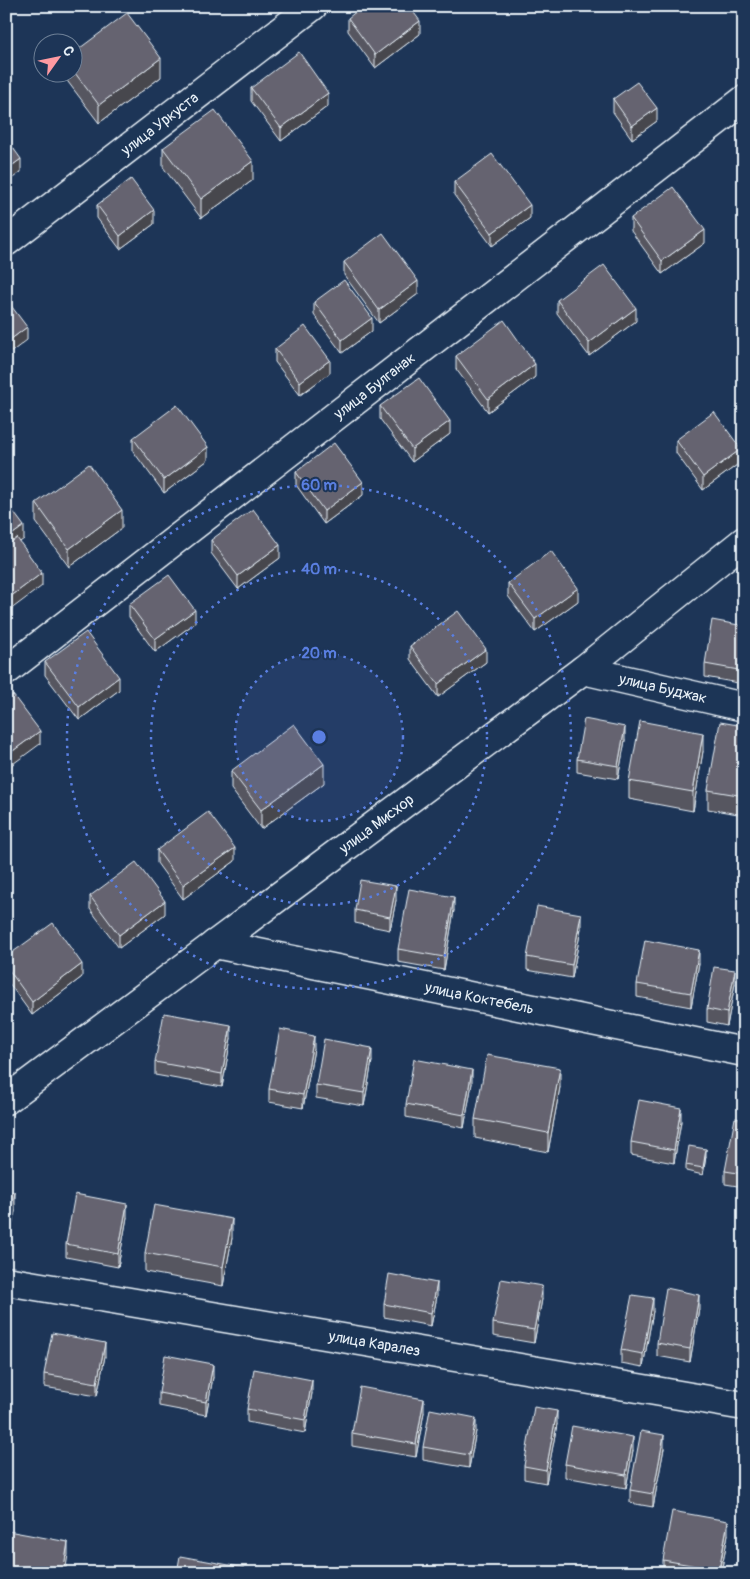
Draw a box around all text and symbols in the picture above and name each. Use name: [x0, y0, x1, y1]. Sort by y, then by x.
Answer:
north arrow: [32, 32, 82, 82]
text: С: [59, 43, 78, 60]
street label: улица Уркуста: [117, 88, 203, 161]
street label: улица Булганак: [329, 348, 420, 424]
text: 60 m: [301, 476, 337, 495]
text: 40 m: [301, 560, 337, 579]
text: 20 m: [301, 644, 337, 663]
street label: улица Буджак: [616, 669, 709, 708]
centre of rings: [310, 728, 328, 746]
street label: улица Мисхор: [335, 790, 418, 859]
street label: улица Коктебель: [422, 978, 536, 1019]
street label: улица Каралез: [326, 1327, 422, 1361]

